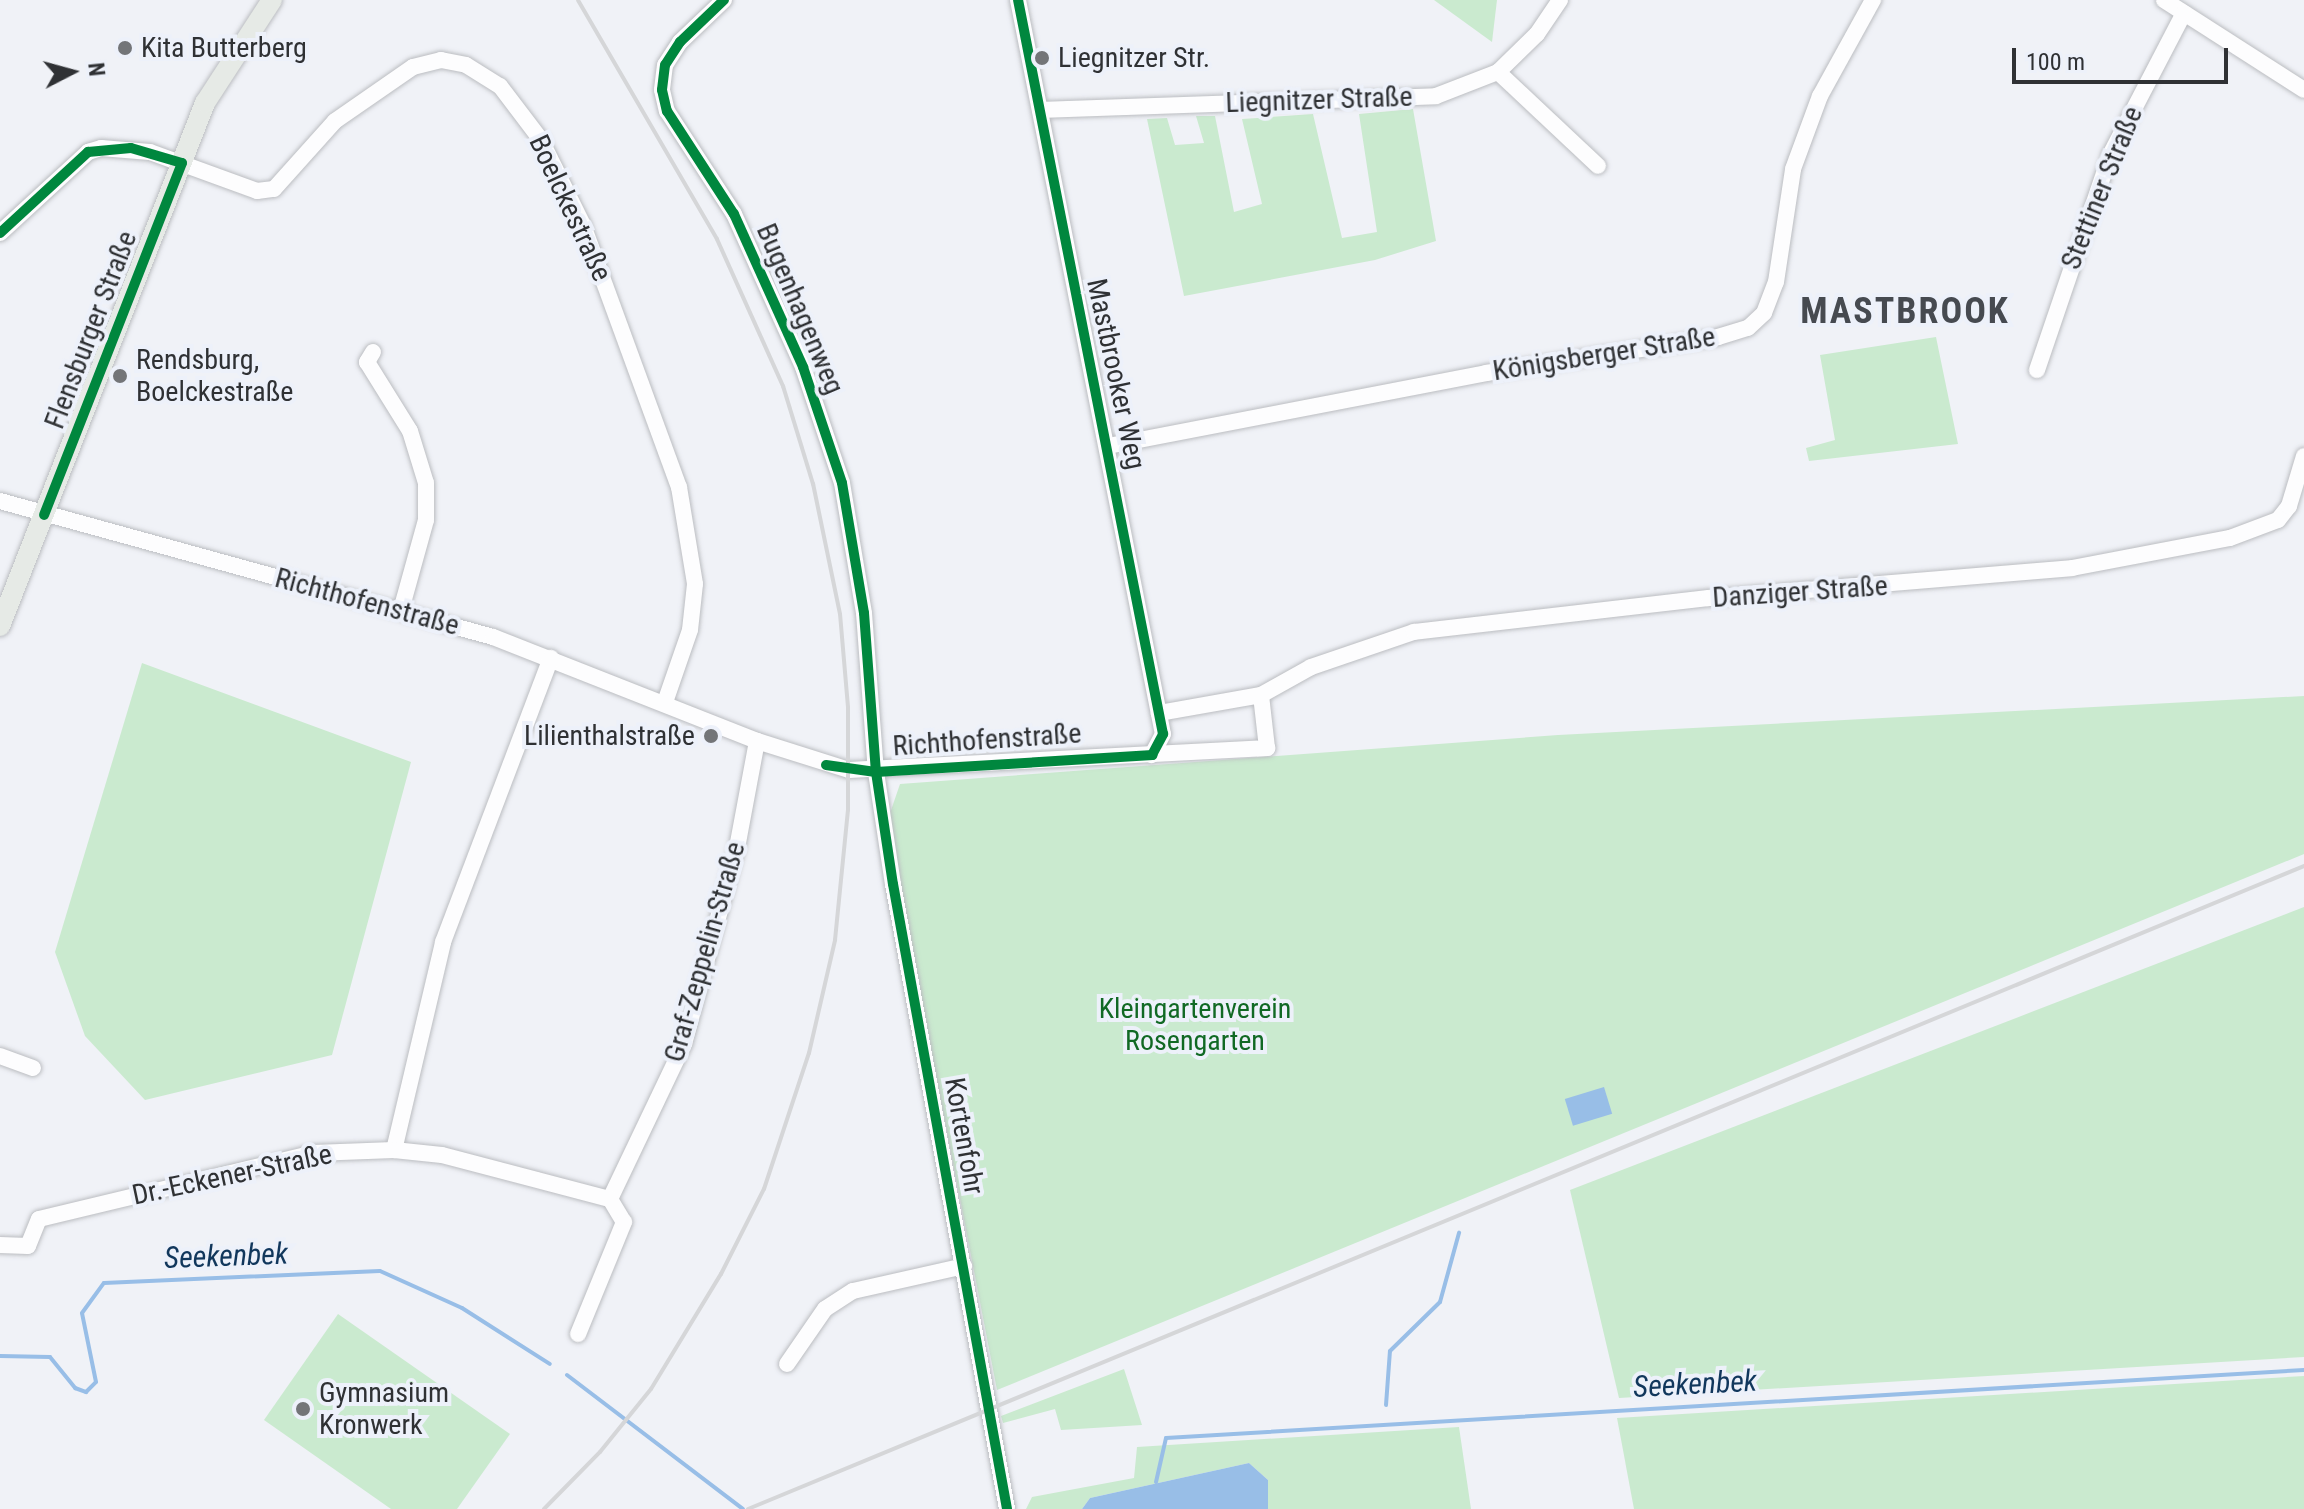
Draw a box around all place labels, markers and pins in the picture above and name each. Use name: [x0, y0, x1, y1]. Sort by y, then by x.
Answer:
place label: Kita Butterberg: [141, 31, 307, 65]
marker: Kita Butterberg: [116, 39, 134, 57]
place label: Liegnitzer Str.: [1058, 41, 1210, 75]
marker: Liegnitzer Str.: [1033, 49, 1051, 67]
place label: Rendsburg, Boelckestraße: [136, 343, 293, 409]
marker: Rendsburg, Boelckestraße: [111, 367, 129, 385]
place label: Lilienthalstraße: [524, 719, 695, 753]
marker: Lilienthalstraße: [702, 727, 720, 745]
place label: Gymnasium Kronwerk: [319, 1376, 449, 1442]
marker: Gymnasium Kronwerk: [294, 1400, 312, 1418]

